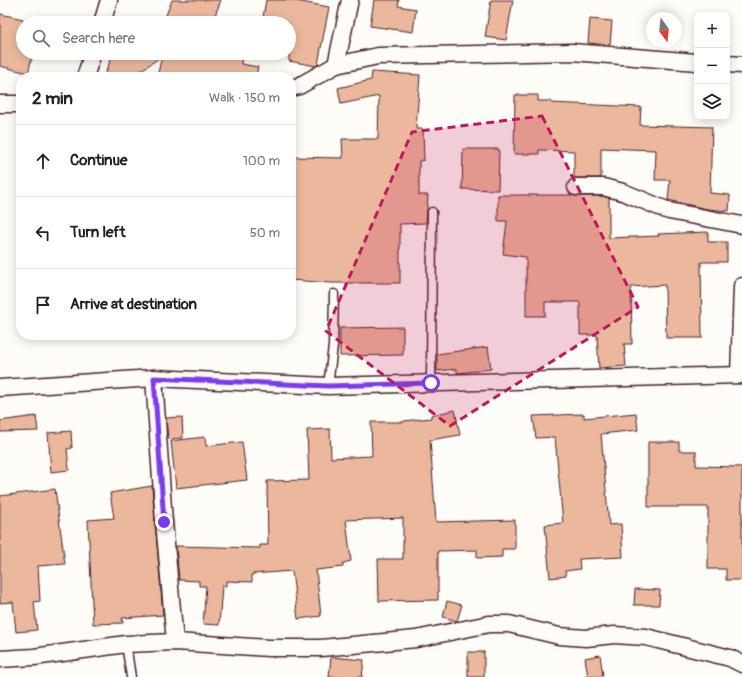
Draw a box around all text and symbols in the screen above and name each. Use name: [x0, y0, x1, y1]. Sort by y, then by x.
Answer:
north arrow: [646, 12, 682, 48]
map controls: [694, 12, 730, 120]
button: +: [694, 12, 730, 48]
search box: [16, 16, 296, 60]
icon: search: [30, 27, 52, 49]
text: Search here: [62, 29, 135, 48]
button: −: [694, 48, 730, 84]
button: layers: [694, 84, 730, 120]
text: 2 min: [32, 88, 73, 109]
text: Walk · 150 m: [209, 90, 280, 106]
icon: ahead: [32, 150, 54, 172]
text: Continue: [70, 151, 128, 170]
text: 100 m: [243, 153, 280, 169]
icon: left: [32, 222, 54, 244]
text: Turn left: [70, 223, 126, 242]
text: 50 m: [250, 225, 280, 241]
icon: arrive: [32, 294, 54, 316]
text: Arrive at destination: [70, 295, 197, 314]
route start: [422, 374, 440, 392]
route end: [155, 513, 173, 531]

